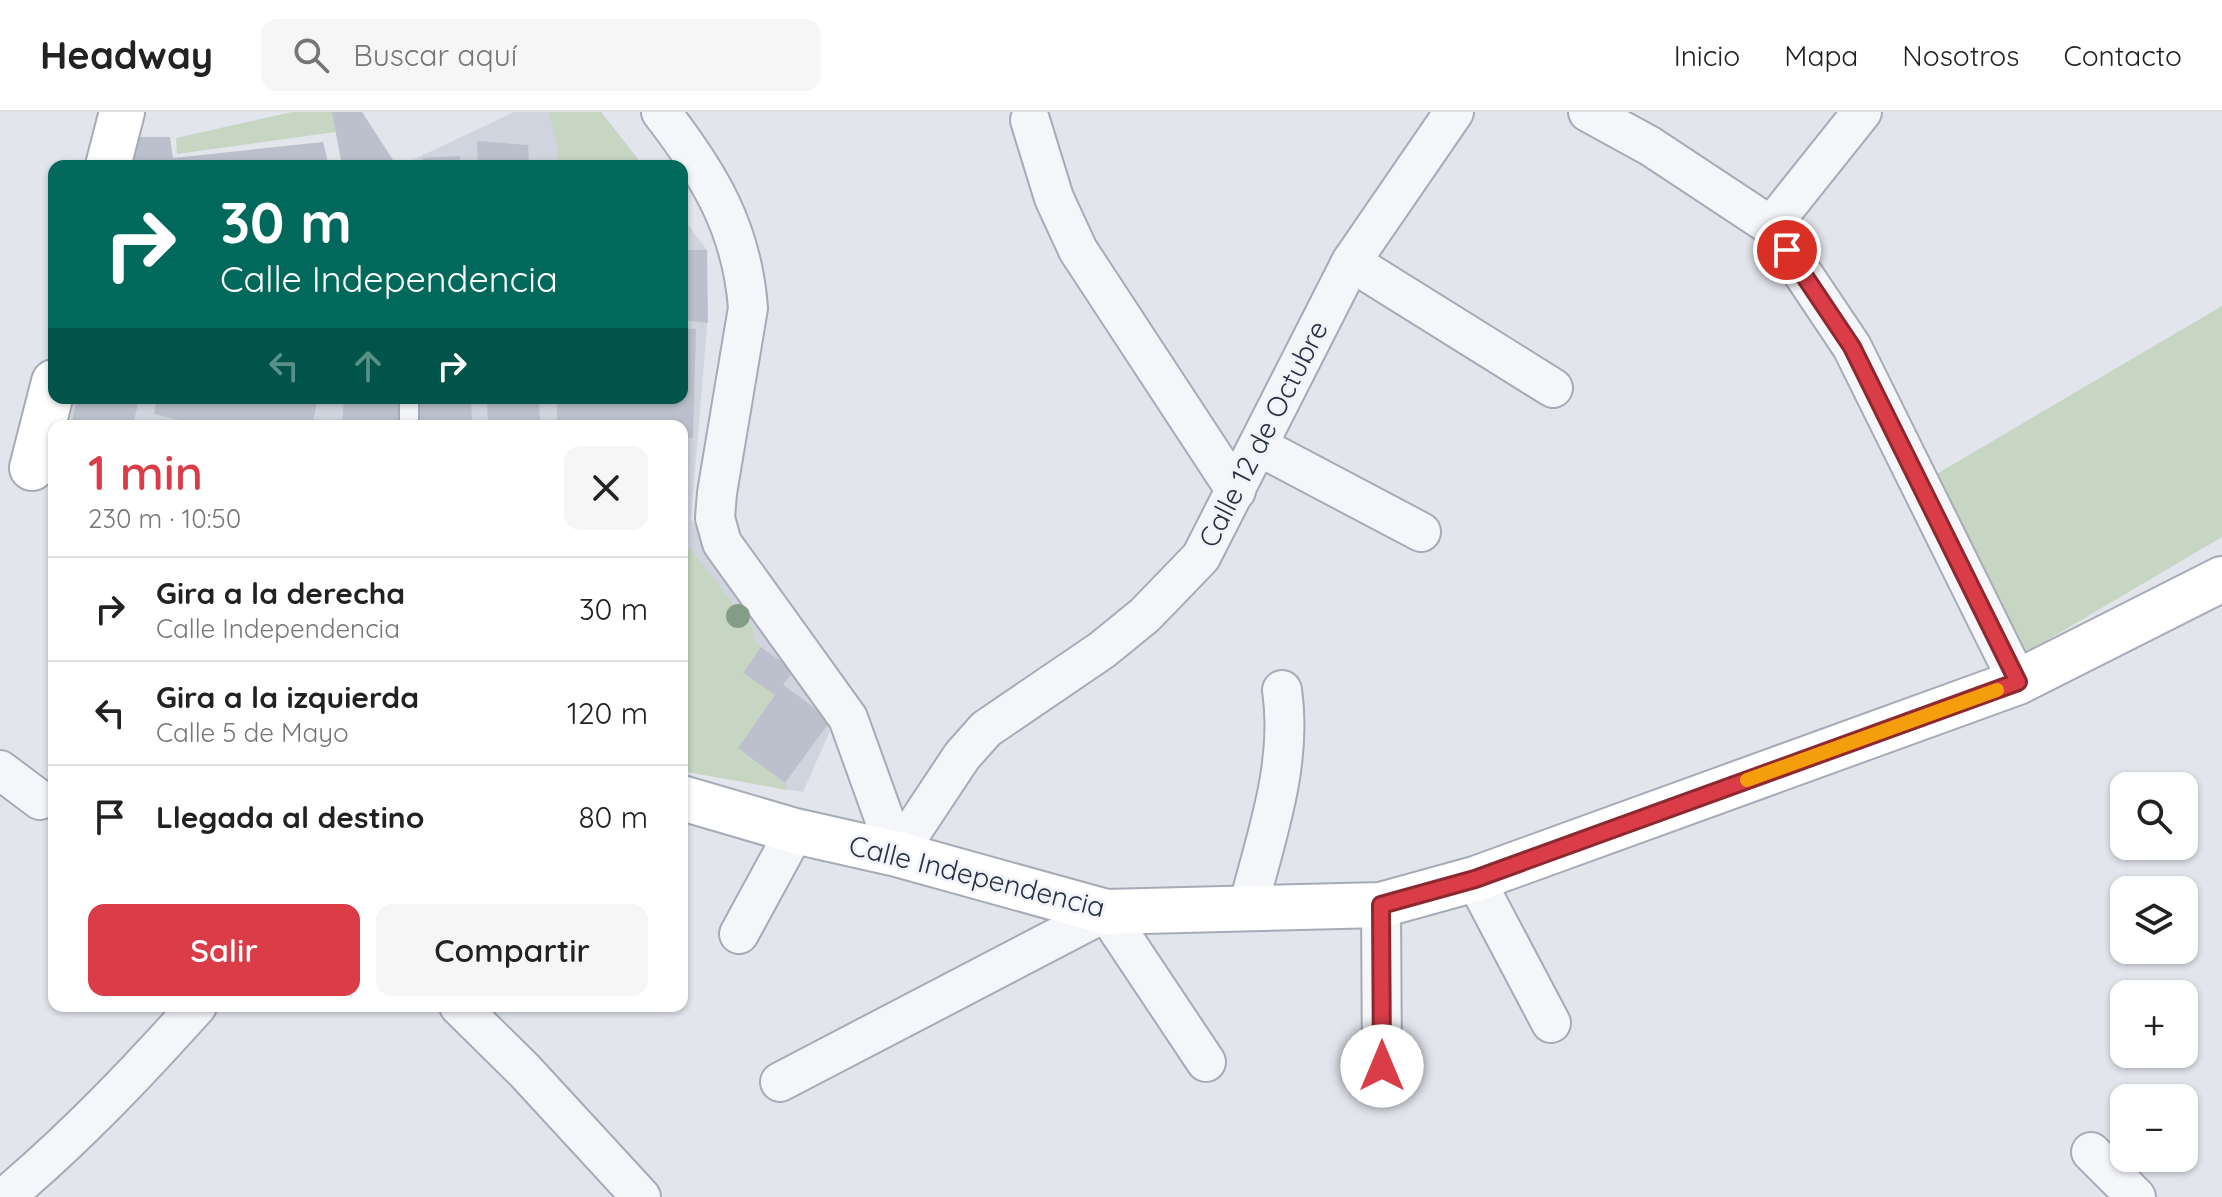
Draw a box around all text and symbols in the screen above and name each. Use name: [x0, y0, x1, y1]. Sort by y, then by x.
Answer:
search box: [261, 19, 821, 91]
text: Headway: [40, 31, 213, 79]
icon: search: [289, 33, 333, 77]
text: Buscar aquí: [353, 36, 517, 74]
text: Inicio: [1674, 38, 1740, 73]
text: Mapa: [1784, 38, 1858, 73]
text: Nosotros: [1902, 38, 2019, 73]
text: Contacto: [2063, 38, 2182, 73]
text: 30 m: [220, 187, 352, 257]
icon: right: [88, 192, 192, 296]
pin: [1753, 216, 1821, 284]
icon: arrive: [1765, 228, 1809, 272]
text: Calle Independencia: [220, 256, 558, 301]
street label: Calle 12 de Octubre: [1190, 315, 1335, 553]
icon: left: [262, 344, 306, 388]
icon: ahead: [346, 344, 390, 388]
icon: right: [430, 344, 474, 388]
text: 1 min: [88, 442, 203, 502]
button: close: [564, 446, 648, 530]
text: 230 m · 10:50: [88, 502, 241, 535]
text: Gira a la derecha: [156, 574, 405, 612]
icon: right: [88, 587, 132, 631]
text: 30 m: [579, 590, 648, 628]
text: Calle Independencia: [156, 612, 400, 645]
text: Gira a la izquierda: [156, 678, 419, 716]
icon: left: [88, 691, 132, 735]
text: 120 m: [567, 694, 648, 732]
text: Calle 5 de Mayo: [156, 716, 349, 749]
map controls: [2110, 772, 2198, 1172]
button: search: [2110, 772, 2198, 860]
icon: arrive: [88, 795, 132, 839]
text: Llegada al destino: [156, 798, 424, 836]
text: 80 m: [578, 798, 648, 836]
street label: Calle Independencia: [845, 827, 1109, 924]
button: layers: [2110, 876, 2198, 964]
button: Salir: [88, 904, 360, 996]
button: Compartir: [376, 904, 648, 996]
button: +: [2110, 980, 2198, 1068]
position arrow: [1340, 1024, 1424, 1108]
button: −: [2110, 1084, 2198, 1172]

